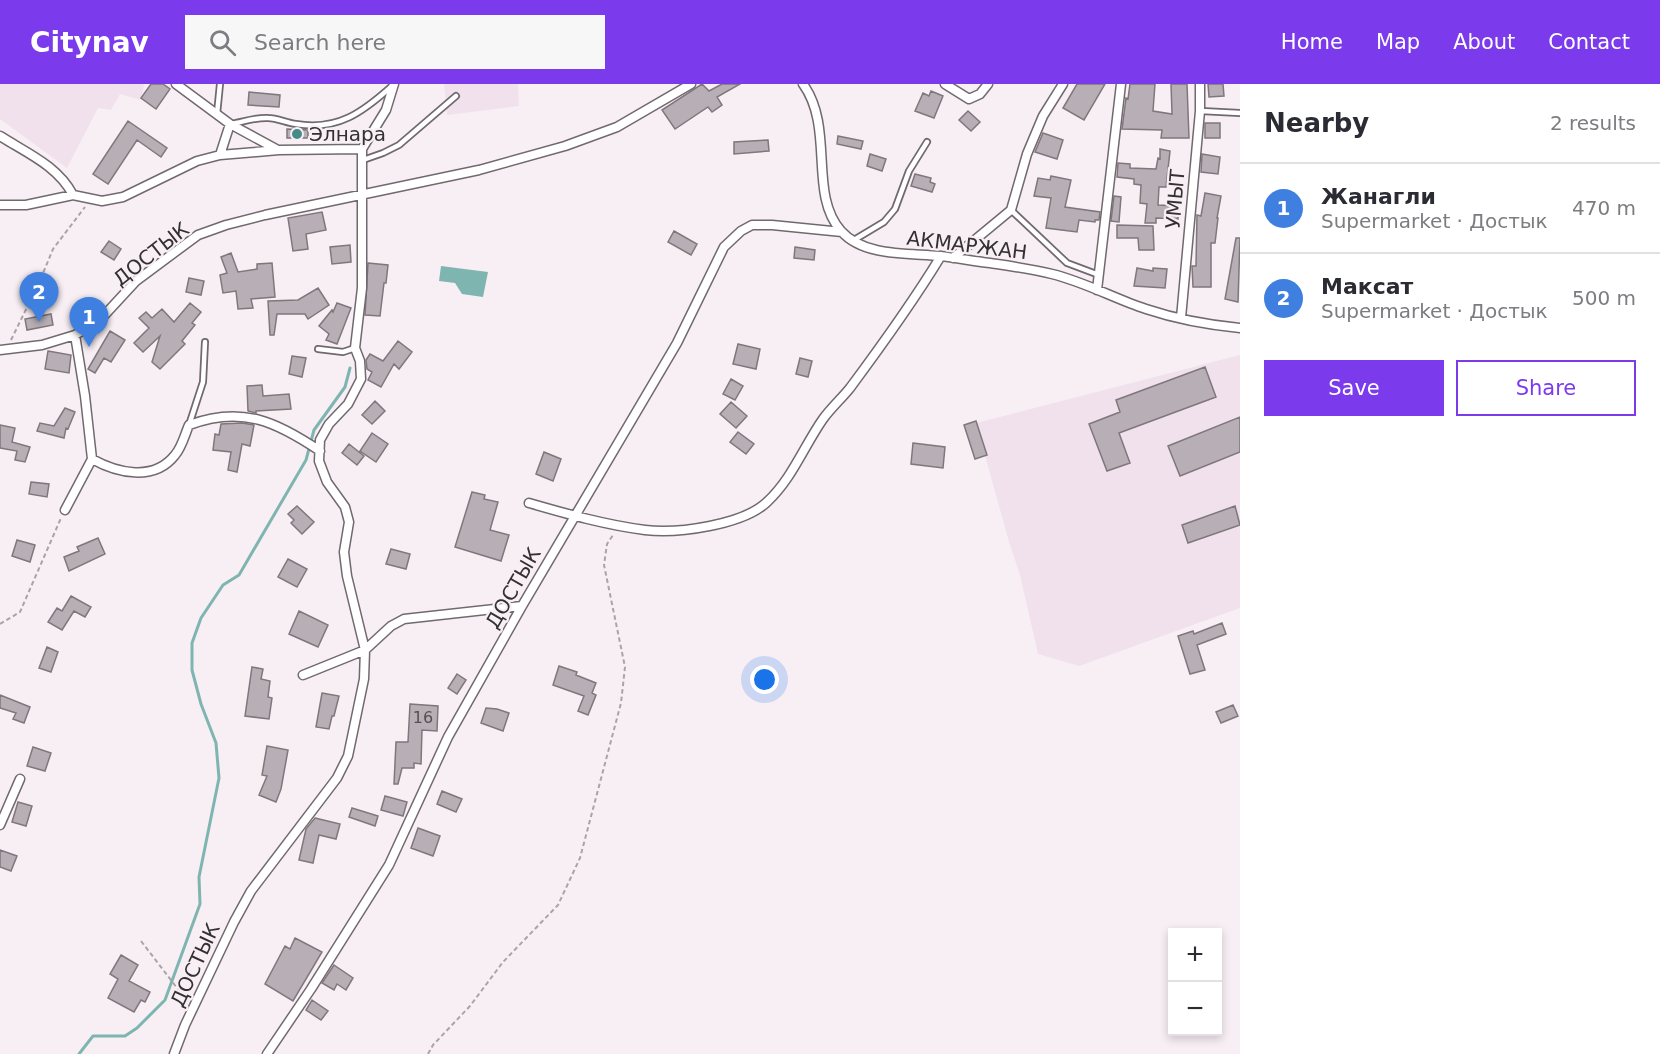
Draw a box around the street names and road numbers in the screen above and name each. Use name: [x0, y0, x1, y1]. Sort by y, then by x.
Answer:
street label: УМЫТ: [1160, 168, 1190, 230]
street label: ДОСТЫК: [108, 217, 194, 291]
street label: АКМАРЖАН: [905, 226, 1029, 264]
street label: ДОСТЫК: [480, 543, 546, 633]
street label: ДОСТЫК: [165, 919, 225, 1011]

